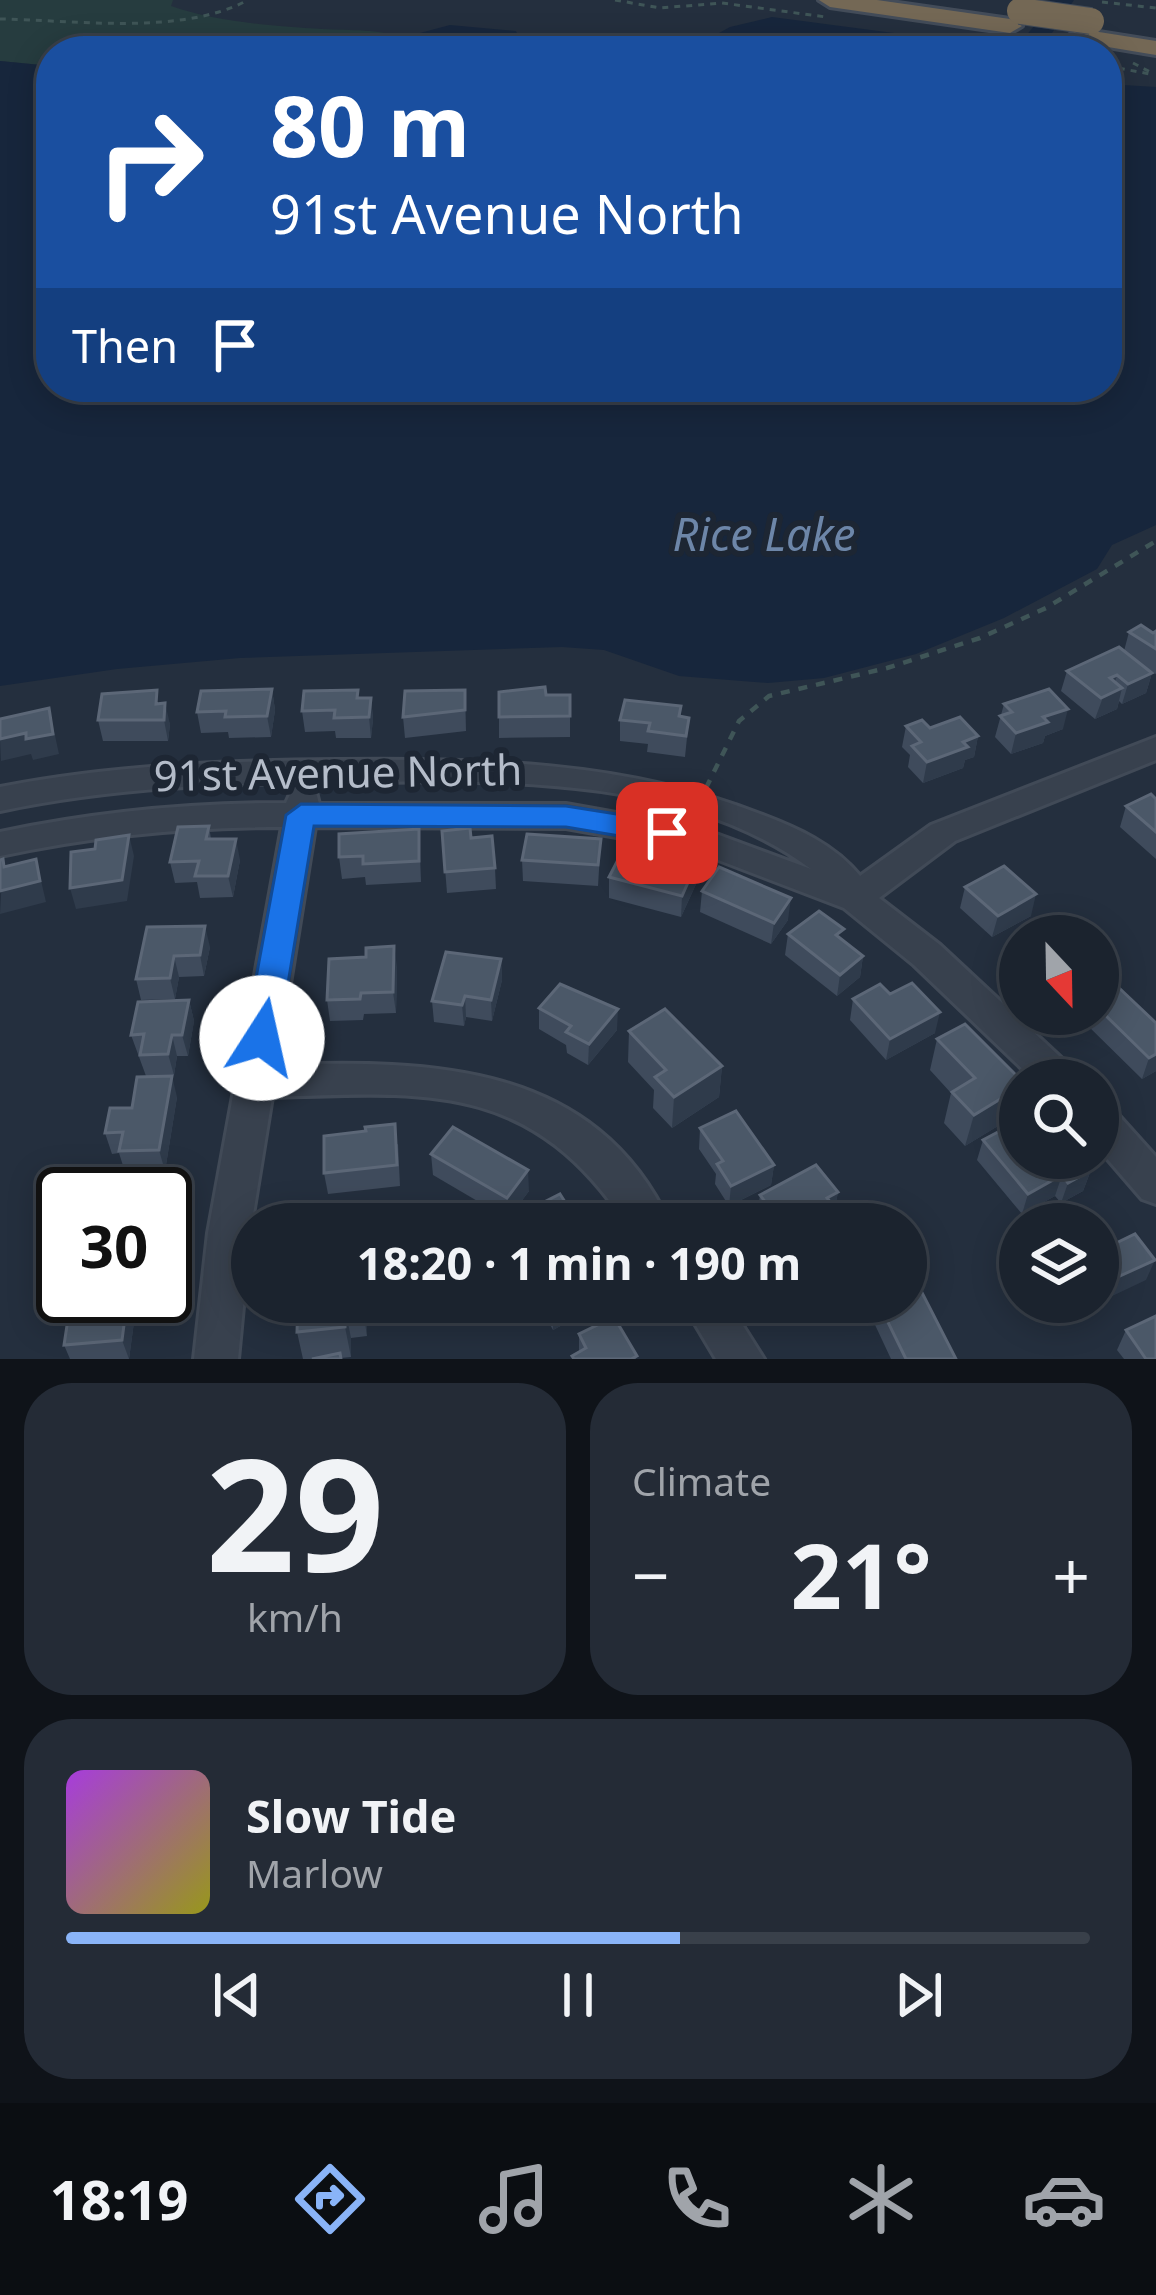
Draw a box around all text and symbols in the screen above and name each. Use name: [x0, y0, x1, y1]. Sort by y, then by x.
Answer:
text: 80 m: [270, 67, 470, 182]
icon: right: [72, 84, 228, 240]
text: 91st Avenue North: [270, 176, 744, 250]
icon: arrive: [202, 312, 268, 378]
text: Then: [72, 315, 178, 376]
water label: Rice Lake: [673, 503, 855, 564]
street label: 91st Avenue North: [153, 740, 523, 803]
pin: [616, 782, 718, 884]
icon: arrive: [634, 800, 700, 866]
north arrow: [999, 915, 1119, 1035]
map controls: [999, 915, 1119, 1323]
position arrow: [199, 975, 325, 1101]
button: search: [999, 1059, 1119, 1179]
speed limit sign: 30: [36, 1167, 192, 1323]
button: layers: [999, 1203, 1119, 1323]
text: 18:20 · 1 min · 190 m: [357, 1232, 801, 1293]
text: 29: [206, 1405, 384, 1618]
text: Climate: [632, 1454, 771, 1507]
text: 21°: [790, 1513, 932, 1635]
text: −: [632, 1529, 670, 1619]
text: +: [1052, 1529, 1090, 1619]
text: km/h: [247, 1590, 343, 1643]
text: Slow Tide: [246, 1785, 456, 1846]
text: Marlow: [246, 1846, 383, 1899]
icon: previous: [204, 1962, 270, 2028]
icon: pause: [545, 1962, 611, 2028]
icon: next: [886, 1962, 952, 2028]
icon: directions: [288, 2157, 372, 2241]
icon: music: [472, 2157, 556, 2241]
icon: phone: [655, 2157, 739, 2241]
icon: climate: [839, 2157, 923, 2241]
icon: car: [1022, 2157, 1106, 2241]
text: 18:19: [50, 2162, 189, 2236]

